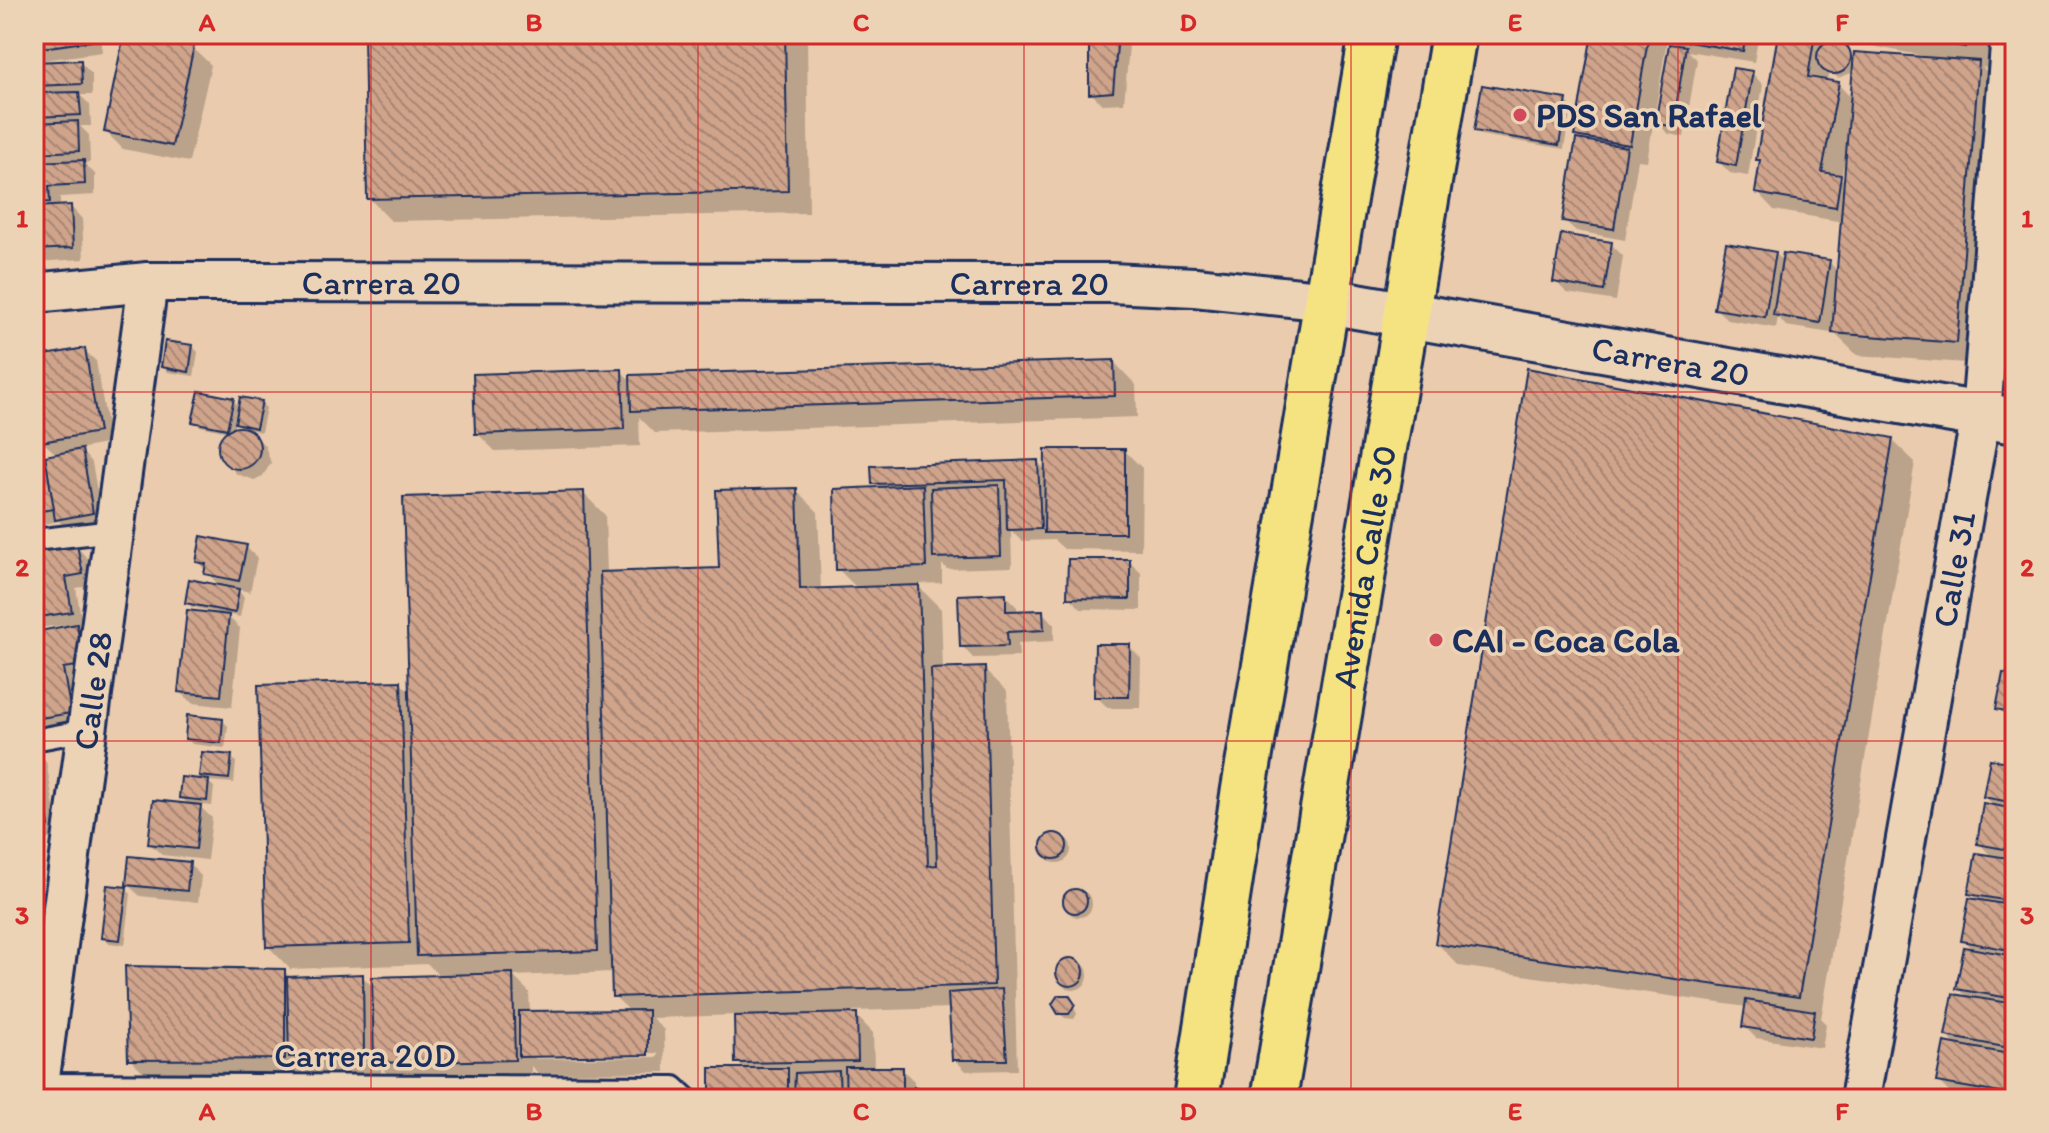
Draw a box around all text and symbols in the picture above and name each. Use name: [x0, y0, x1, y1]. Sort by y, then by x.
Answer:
text: A: [198, 6, 216, 38]
text: B: [526, 6, 543, 38]
text: C: [853, 6, 870, 38]
text: D: [1179, 6, 1197, 38]
text: E: [1508, 6, 1522, 38]
text: F: [1835, 6, 1849, 38]
place label: PDS San Rafael: [1536, 95, 1762, 136]
marker: PDS San Rafael: [1511, 106, 1529, 124]
text: 1: [16, 202, 28, 234]
text: 1: [2021, 202, 2033, 234]
street label: Carrera 20: [302, 262, 461, 303]
street label: Carrera 20: [950, 263, 1109, 304]
street label: Carrera 20: [1589, 327, 1753, 395]
street label: Avenida Calle 30: [1324, 442, 1405, 691]
street label: Calle 31: [1924, 508, 1984, 630]
text: 2: [15, 551, 29, 583]
text: 2: [2020, 551, 2034, 583]
place label: CAI - Coca Cola: [1452, 620, 1680, 661]
street label: Calle 28: [65, 629, 121, 753]
marker: CAI - Coca Cola: [1427, 631, 1445, 649]
text: 3: [15, 899, 29, 931]
text: 3: [2020, 899, 2034, 931]
street label: Carrera 20D: [274, 1035, 456, 1076]
text: A: [198, 1095, 216, 1127]
text: B: [526, 1095, 543, 1127]
text: C: [853, 1095, 870, 1127]
text: D: [1179, 1095, 1197, 1127]
text: E: [1508, 1095, 1522, 1127]
text: F: [1835, 1095, 1849, 1127]

